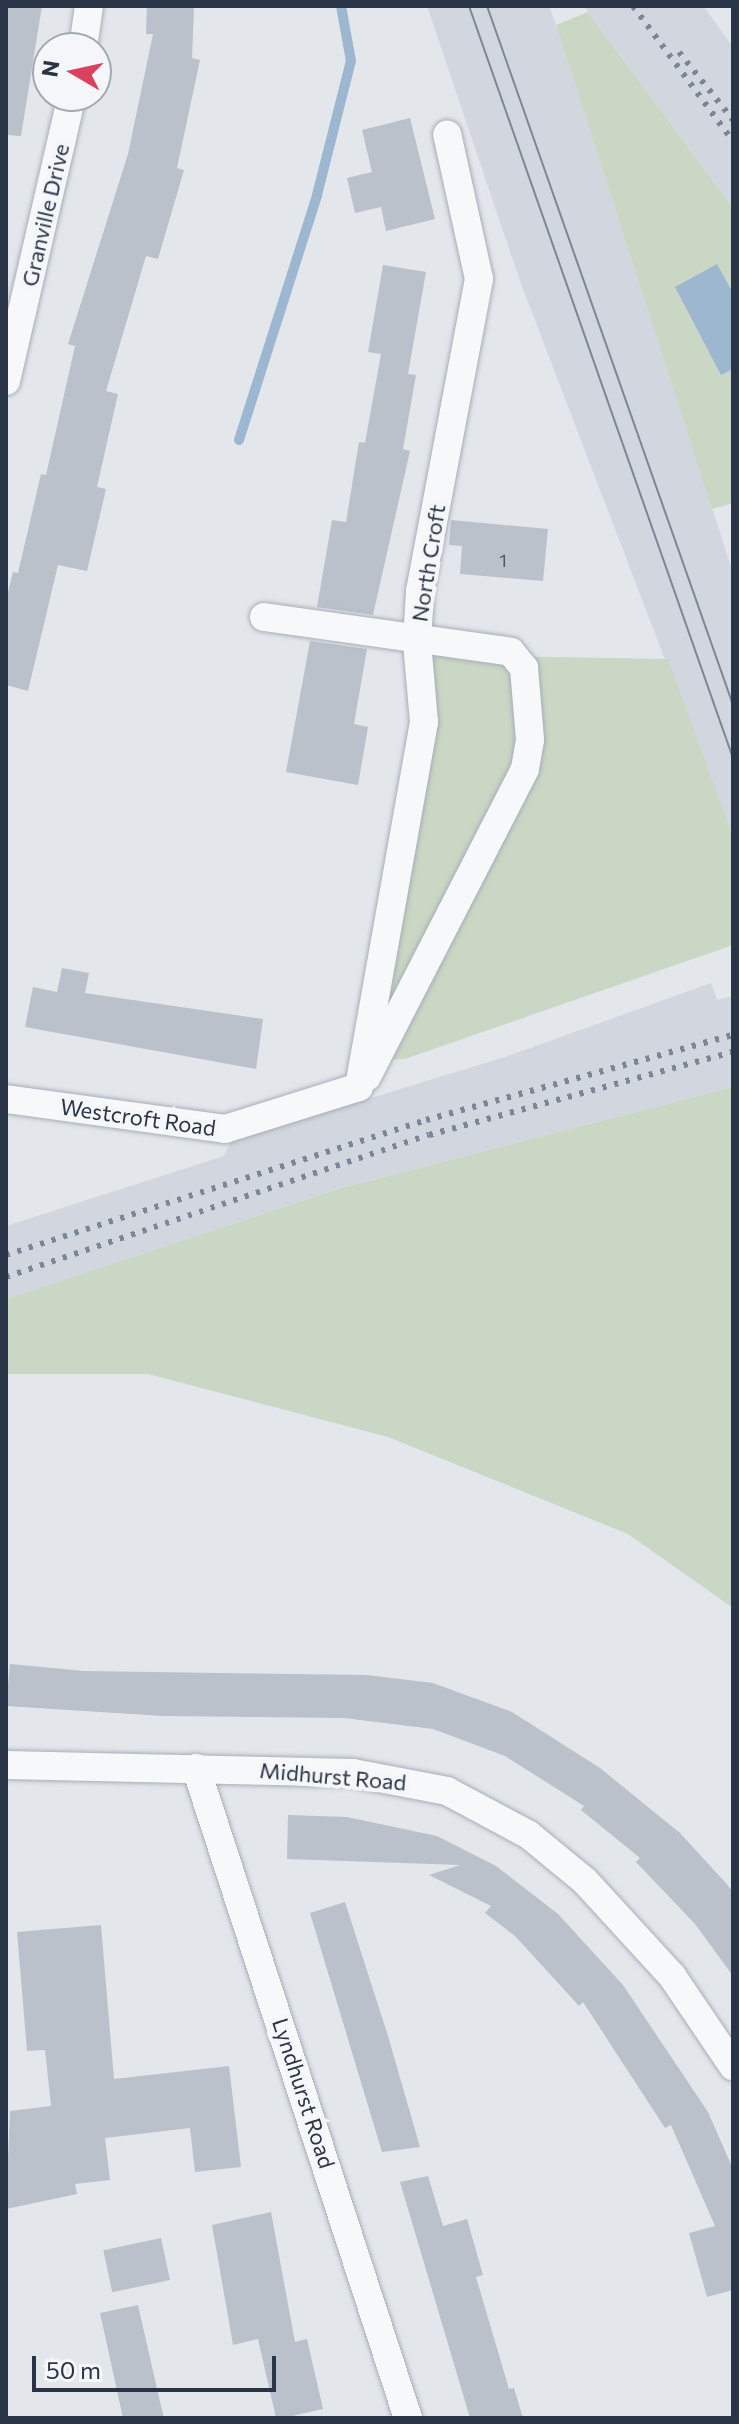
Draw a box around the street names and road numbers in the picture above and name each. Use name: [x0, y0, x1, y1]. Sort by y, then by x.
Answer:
street label: Granville Drive: [16, 141, 74, 289]
street label: North Croft: [406, 502, 450, 624]
street label: Westcroft Road: [58, 1093, 218, 1141]
street label: Midhurst Road: [258, 1756, 408, 1796]
street label: Lyndhurst Road: [267, 2014, 341, 2172]

